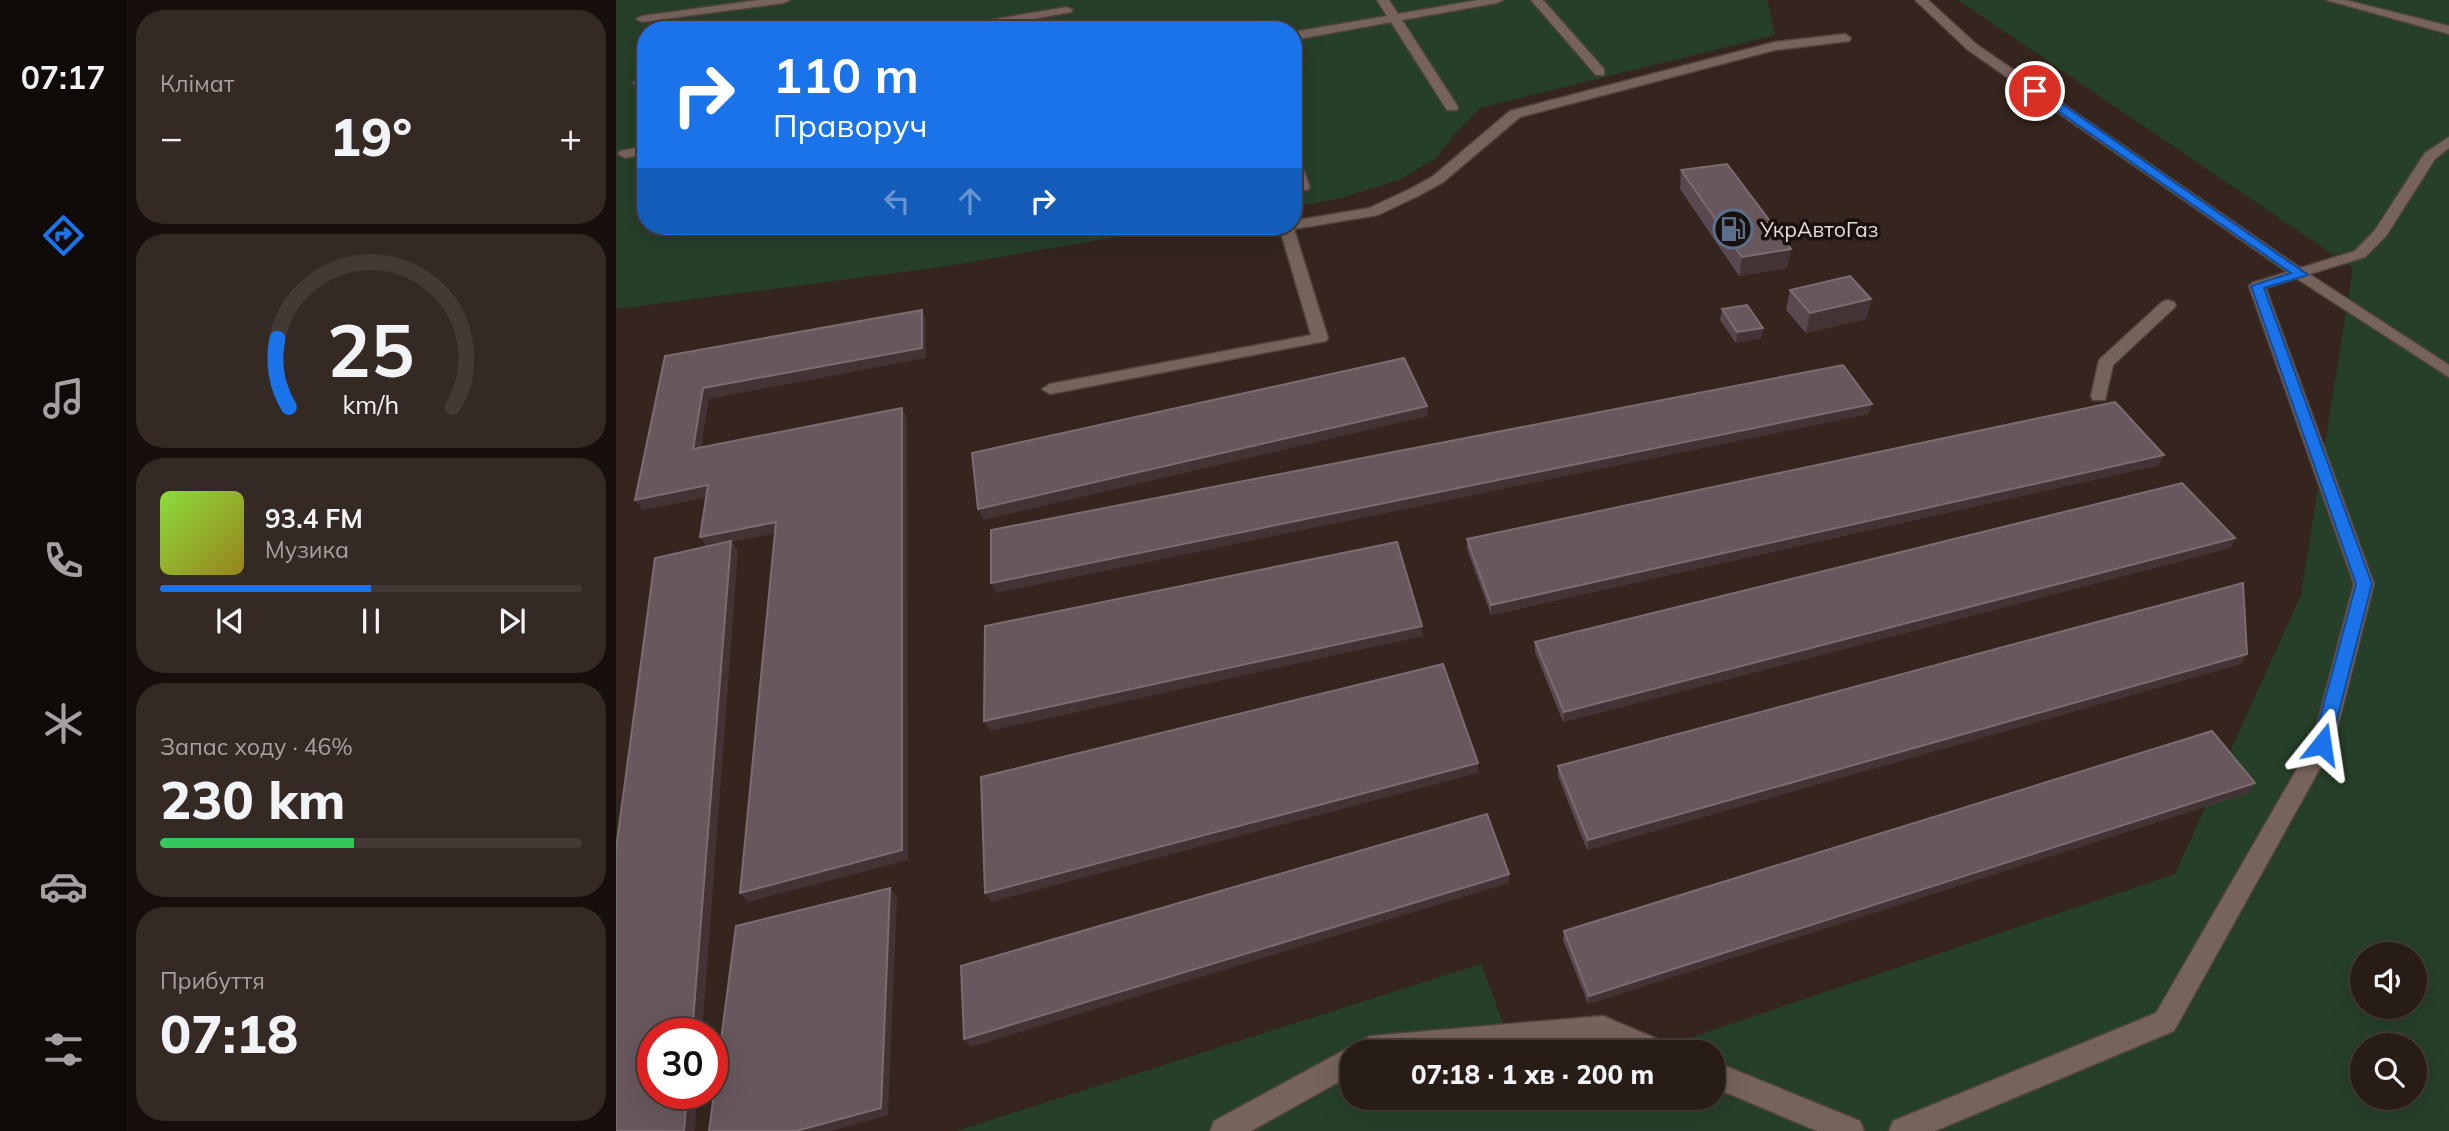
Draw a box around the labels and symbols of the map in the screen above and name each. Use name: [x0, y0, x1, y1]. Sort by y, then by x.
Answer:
pin: [2005, 61, 2065, 121]
fuel station icon: УкрАвтоГаз: [1712, 208, 1754, 250]
place label: УкрАвтоГаз: [1759, 216, 1878, 242]
position arrow: [2285, 707, 2359, 781]
speed limit sign: 30: [637, 1018, 728, 1109]

